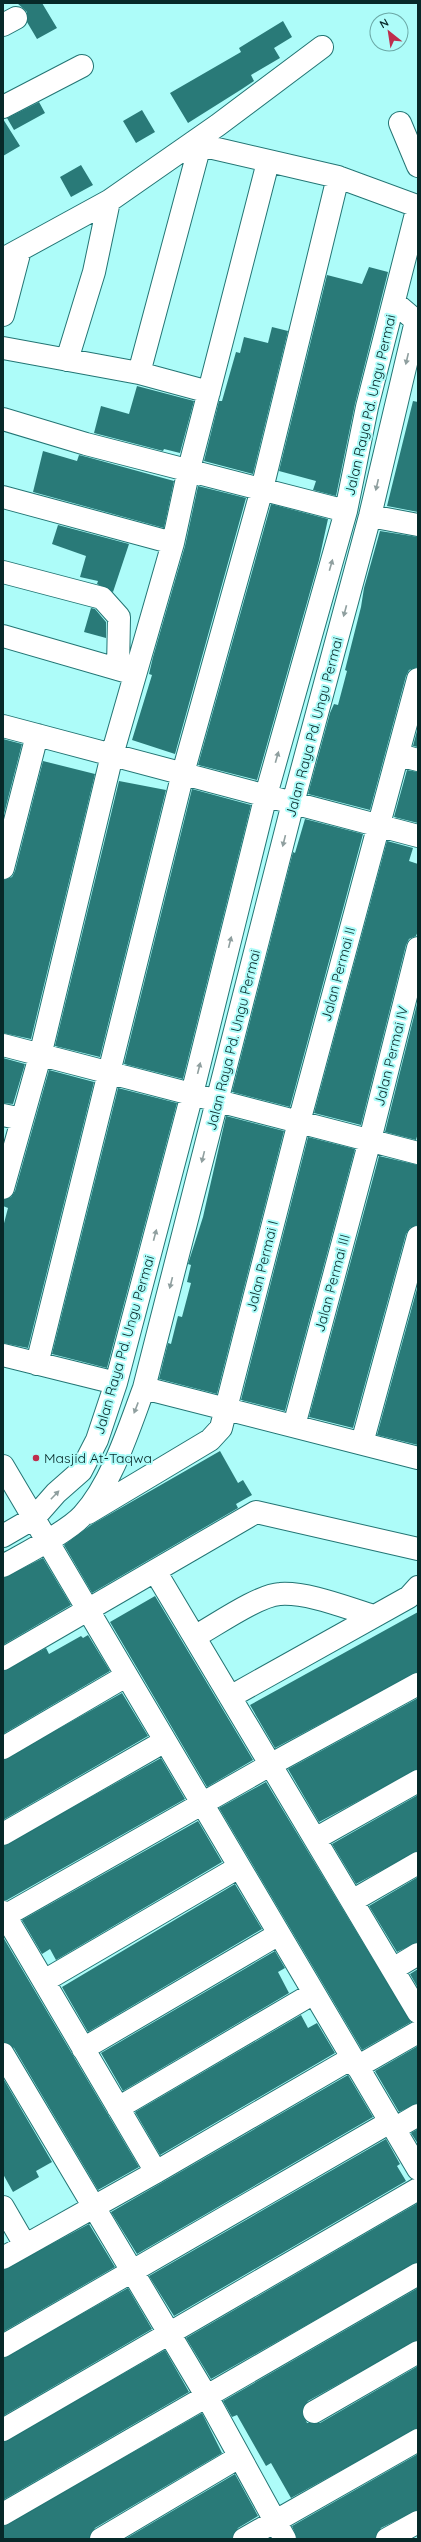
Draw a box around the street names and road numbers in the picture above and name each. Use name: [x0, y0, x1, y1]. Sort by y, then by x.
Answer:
street label: Jalan Raya Pd. Ungu Permai: [340, 313, 400, 497]
street label: Jalan Raya Pd. Ungu Permai: [281, 635, 347, 819]
street label: Jalan Permai II: [317, 925, 359, 1023]
street label: Jalan Raya Pd. Ungu Permai: [202, 948, 264, 1132]
street label: Jalan Permai IV: [370, 1004, 412, 1108]
street label: Jalan Permai I: [242, 1219, 282, 1313]
street label: Jalan Permai III: [310, 1232, 354, 1334]
street label: Jalan Raya Pd. Ungu Permai: [90, 1253, 158, 1437]

